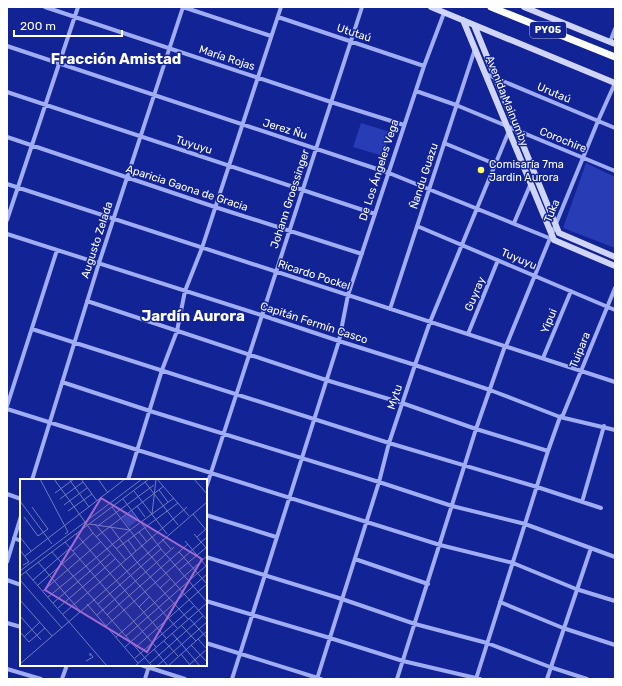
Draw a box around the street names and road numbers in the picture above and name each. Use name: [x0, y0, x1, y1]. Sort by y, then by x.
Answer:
street label: Ututaú: [335, 21, 373, 45]
road number: PY05: [530, 22, 566, 38]
street label: María Rojas: [197, 43, 257, 73]
street label: Avenida Mainumby: [483, 54, 531, 148]
street label: Urutaú: [535, 80, 573, 106]
street label: Jerez Ñu: [261, 116, 309, 142]
street label: De Los Ángeles Vega: [356, 118, 402, 222]
street label: Corochire: [538, 125, 588, 155]
street label: Tuyuyu: [174, 133, 214, 157]
street label: Ñandu Guazu: [407, 141, 441, 211]
street label: Johann Groessinger: [268, 147, 312, 250]
street label: Aparicia Gaona de Gracia: [124, 162, 250, 214]
street label: Tuka: [542, 198, 562, 224]
street label: Augusto Zelada: [78, 200, 116, 280]
street label: Tuyuyu: [499, 246, 539, 272]
street label: Ricardo Pockel: [276, 257, 352, 293]
street label: Guyray: [462, 275, 488, 313]
street label: Capitán Fermín Casco: [259, 299, 369, 347]
street label: Yipui: [538, 307, 560, 335]
street label: Tuipara: [567, 330, 593, 370]
street label: Mytu: [385, 383, 405, 411]

